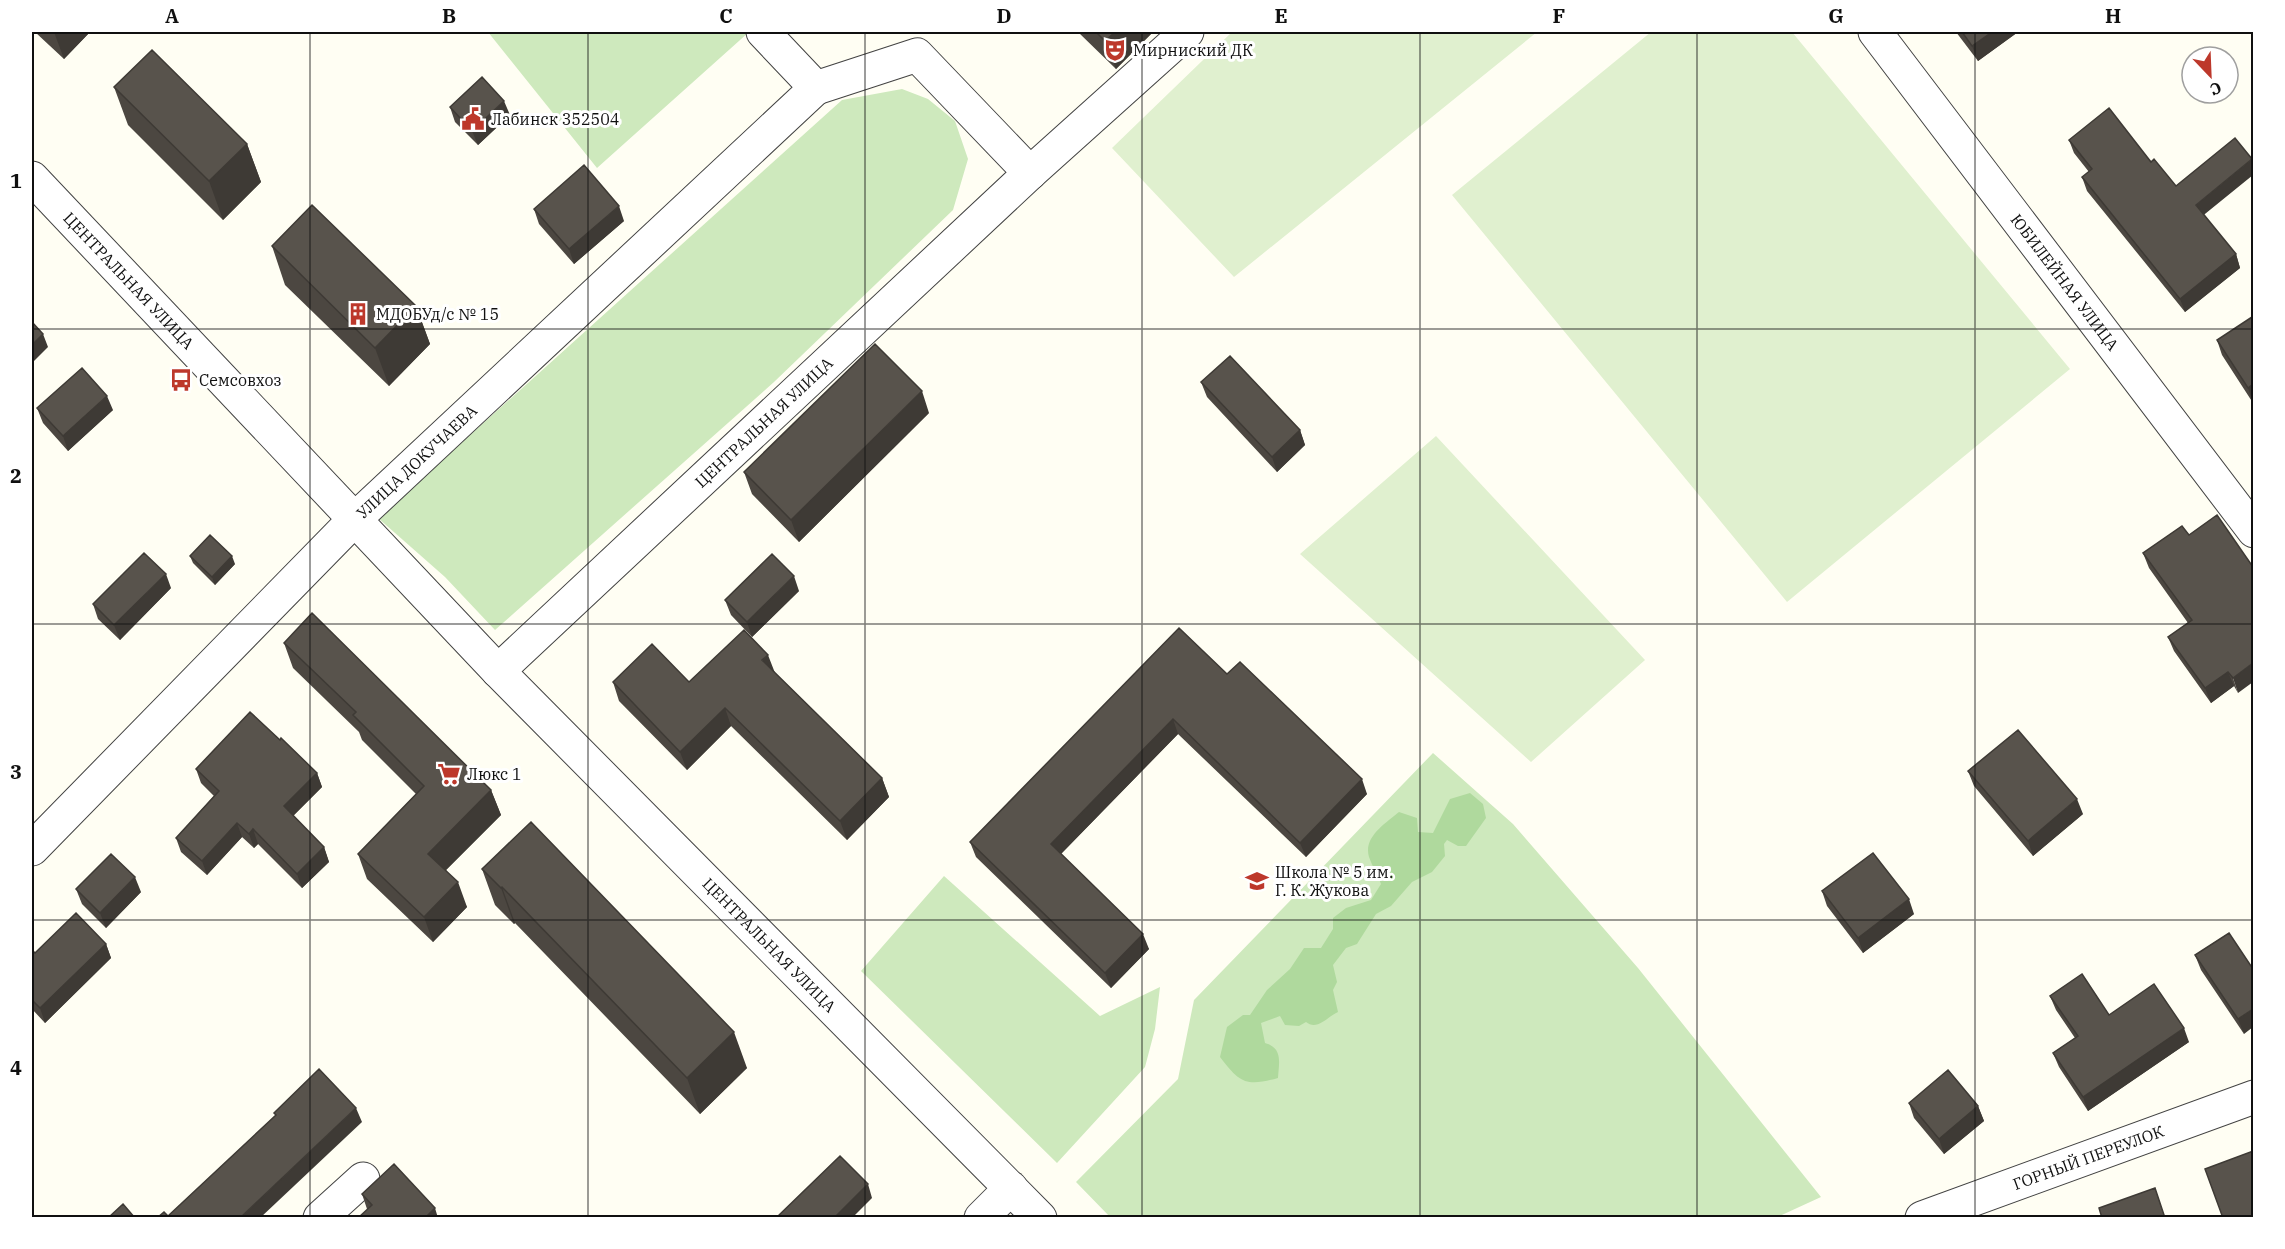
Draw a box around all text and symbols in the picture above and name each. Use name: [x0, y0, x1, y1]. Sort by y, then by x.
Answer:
text: A: [165, 2, 179, 29]
text: B: [442, 2, 456, 29]
text: C: [719, 2, 733, 29]
text: D: [996, 2, 1012, 29]
text: E: [1274, 2, 1288, 29]
text: F: [1553, 2, 1565, 29]
text: G: [1828, 2, 1844, 29]
text: H: [2105, 2, 2121, 29]
theatre icon: Мирниский ДК: [1102, 37, 1128, 63]
place label: Мирниский ДК: [1133, 40, 1253, 60]
north arrow: [2180, 45, 2240, 105]
text: С: [2207, 78, 2225, 100]
public building icon: Лабинск 352504: [460, 106, 486, 132]
place label: Лабинск 352504: [491, 109, 619, 129]
text: 1: [10, 167, 22, 194]
street label: ЦЕНТРАЛЬНАЯ УЛИЦА: [59, 208, 198, 353]
street label: ЮБИЛЕЙНАЯ УЛИЦА: [2007, 210, 2123, 354]
building icon: МДОБУд/с № 15: [345, 301, 371, 327]
place label: МДОБУд/с № 15: [376, 304, 499, 324]
street label: ЦЕНТРАЛЬНАЯ УЛИЦА: [691, 353, 837, 492]
bus stop icon: Семсовхоз: [168, 367, 194, 393]
place label: Семсовхоз: [199, 370, 282, 390]
street label: УЛИЦА ДОКУЧАЕВА: [352, 400, 481, 523]
text: 2: [10, 462, 22, 489]
text: 3: [10, 758, 22, 785]
supermarket icon: Люкс 1: [436, 761, 462, 787]
place label: Люкс 1: [467, 764, 522, 784]
place label: Школа № 5 им. Г. К. Жукова: [1275, 862, 1393, 900]
school or university icon: Школа № 5 им. Г. К. Жукова: [1244, 868, 1270, 894]
street label: ЦЕНТРАЛЬНАЯ УЛИЦА: [698, 873, 840, 1016]
text: 4: [10, 1054, 22, 1081]
street label: ГОРНЫЙ ПЕРЕУЛОК: [2010, 1121, 2167, 1194]

